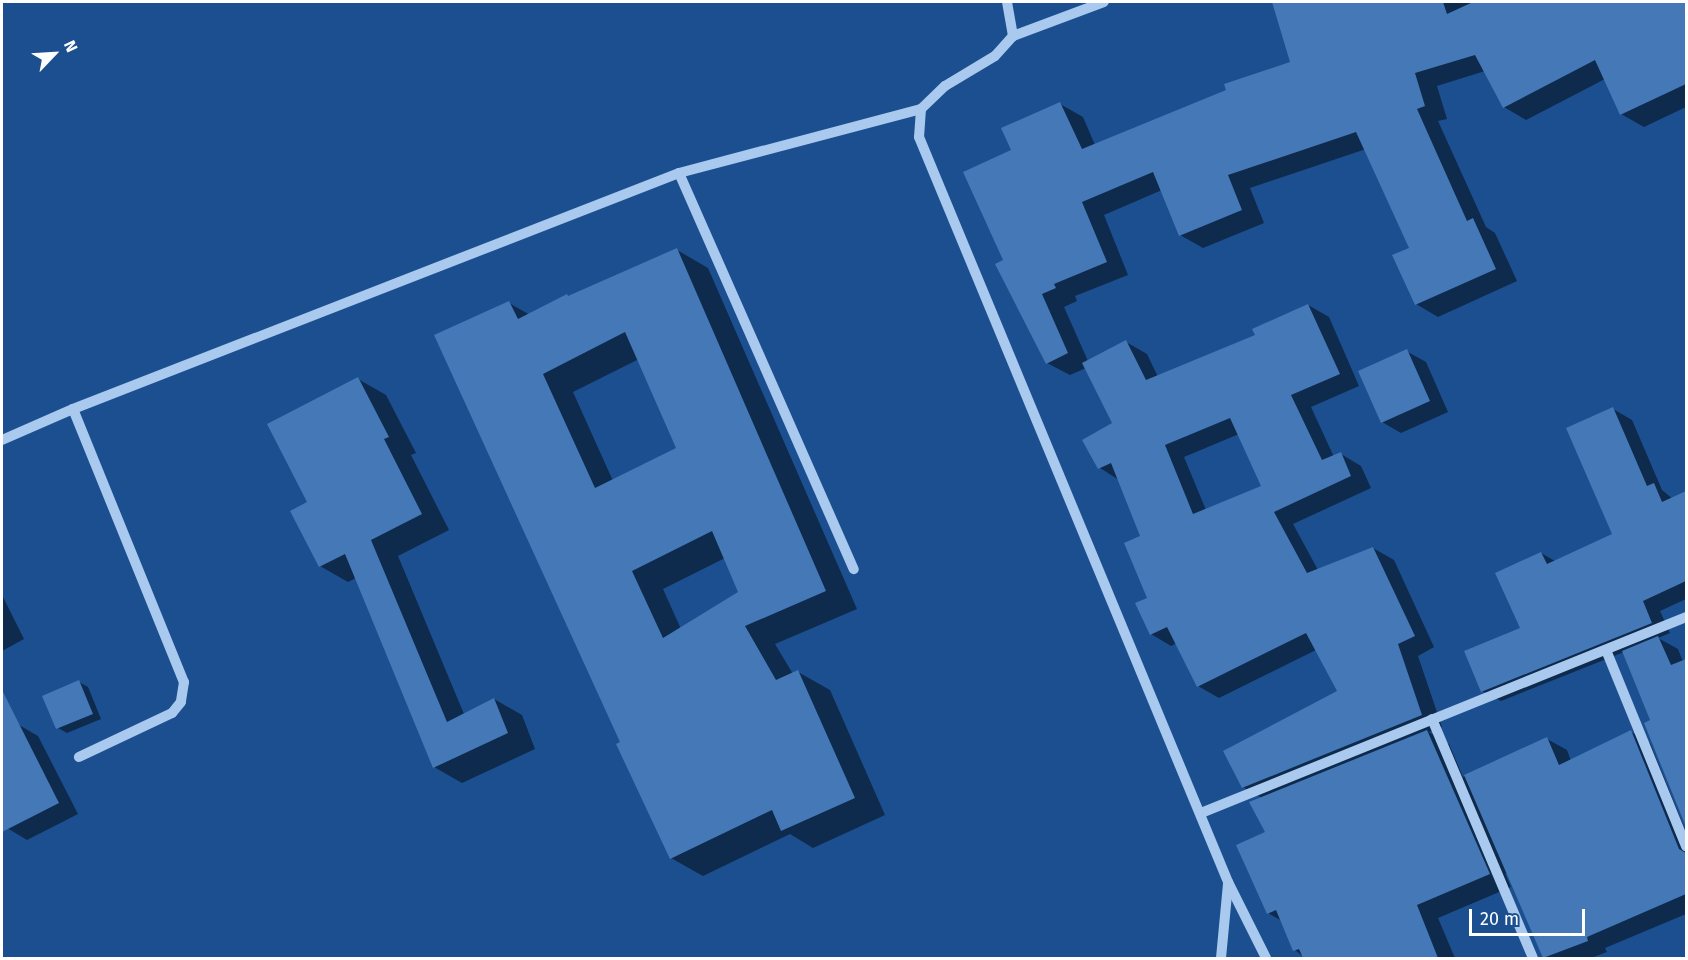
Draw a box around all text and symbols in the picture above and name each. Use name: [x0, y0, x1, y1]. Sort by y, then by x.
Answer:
north arrow: [24, 24, 84, 84]
text: N: [60, 37, 82, 55]
scale bar: [1472, 897, 1588, 935]
text: 20 m: [1480, 908, 1519, 930]

